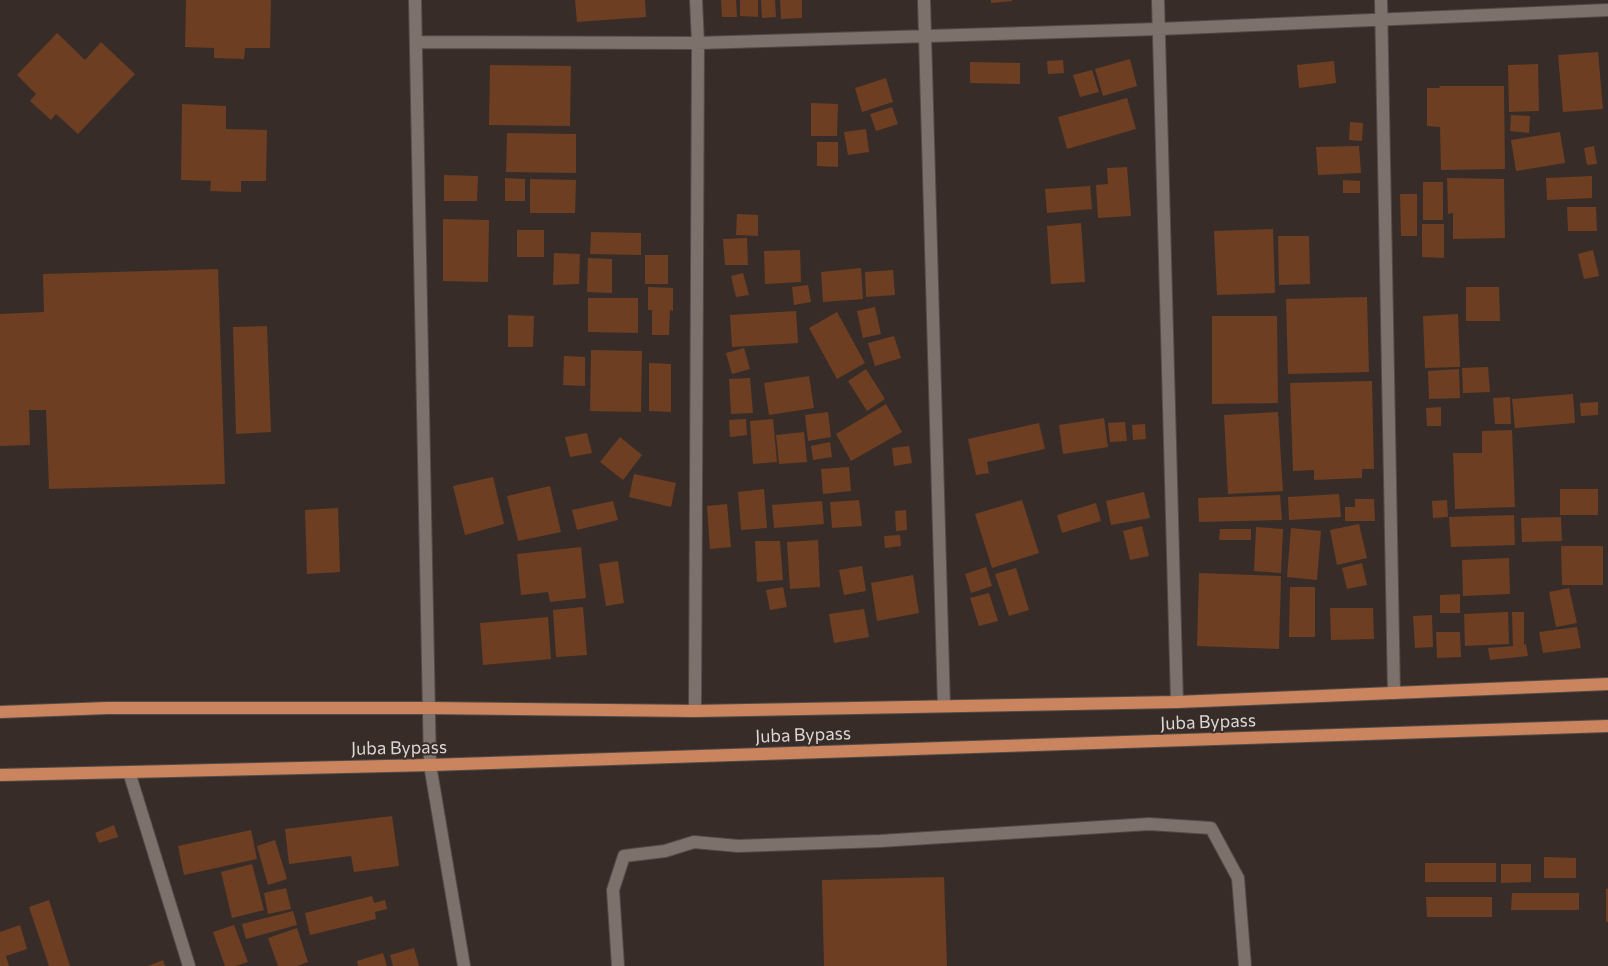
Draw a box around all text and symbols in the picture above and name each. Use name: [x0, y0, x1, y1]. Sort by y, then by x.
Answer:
street label: Juba Bypass: [1160, 710, 1256, 734]
street label: Juba Bypass: [755, 723, 851, 747]
street label: Juba Bypass: [351, 736, 447, 760]

